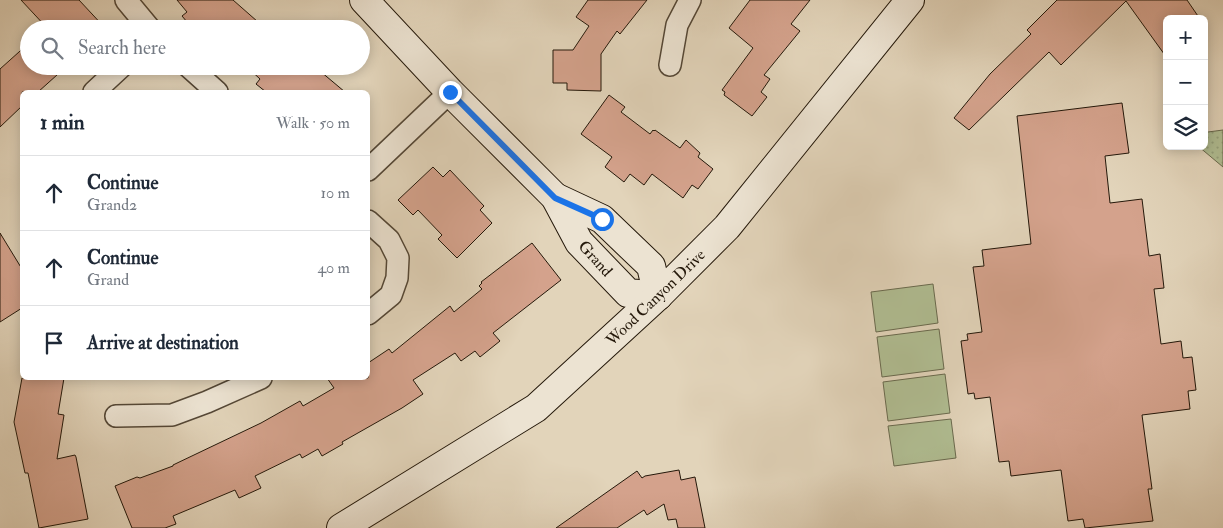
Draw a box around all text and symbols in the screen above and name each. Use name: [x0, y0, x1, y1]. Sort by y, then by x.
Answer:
map controls: [1163, 15, 1208, 150]
button: +: [1163, 15, 1208, 60]
search box: [20, 20, 370, 75]
icon: search: [38, 34, 66, 62]
text: Search here: [78, 36, 166, 60]
button: −: [1163, 60, 1208, 105]
route end: [439, 81, 462, 104]
button: layers: [1163, 105, 1208, 150]
text: 1 min: [40, 109, 85, 136]
text: Walk · 50 m: [276, 113, 350, 133]
text: Continue: [87, 171, 158, 195]
icon: ahead: [40, 179, 68, 207]
text: 10 m: [320, 183, 350, 203]
text: Grand2: [87, 195, 137, 215]
route start: [591, 208, 614, 231]
street label: Grand: [574, 236, 617, 281]
street label: Wood Canyon Drive: [601, 245, 710, 351]
text: Continue: [87, 246, 158, 270]
icon: ahead: [40, 254, 68, 282]
text: 40 m: [317, 258, 350, 278]
text: Grand: [87, 270, 129, 290]
icon: arrive: [40, 329, 68, 357]
text: Arrive at destination: [87, 331, 239, 355]

